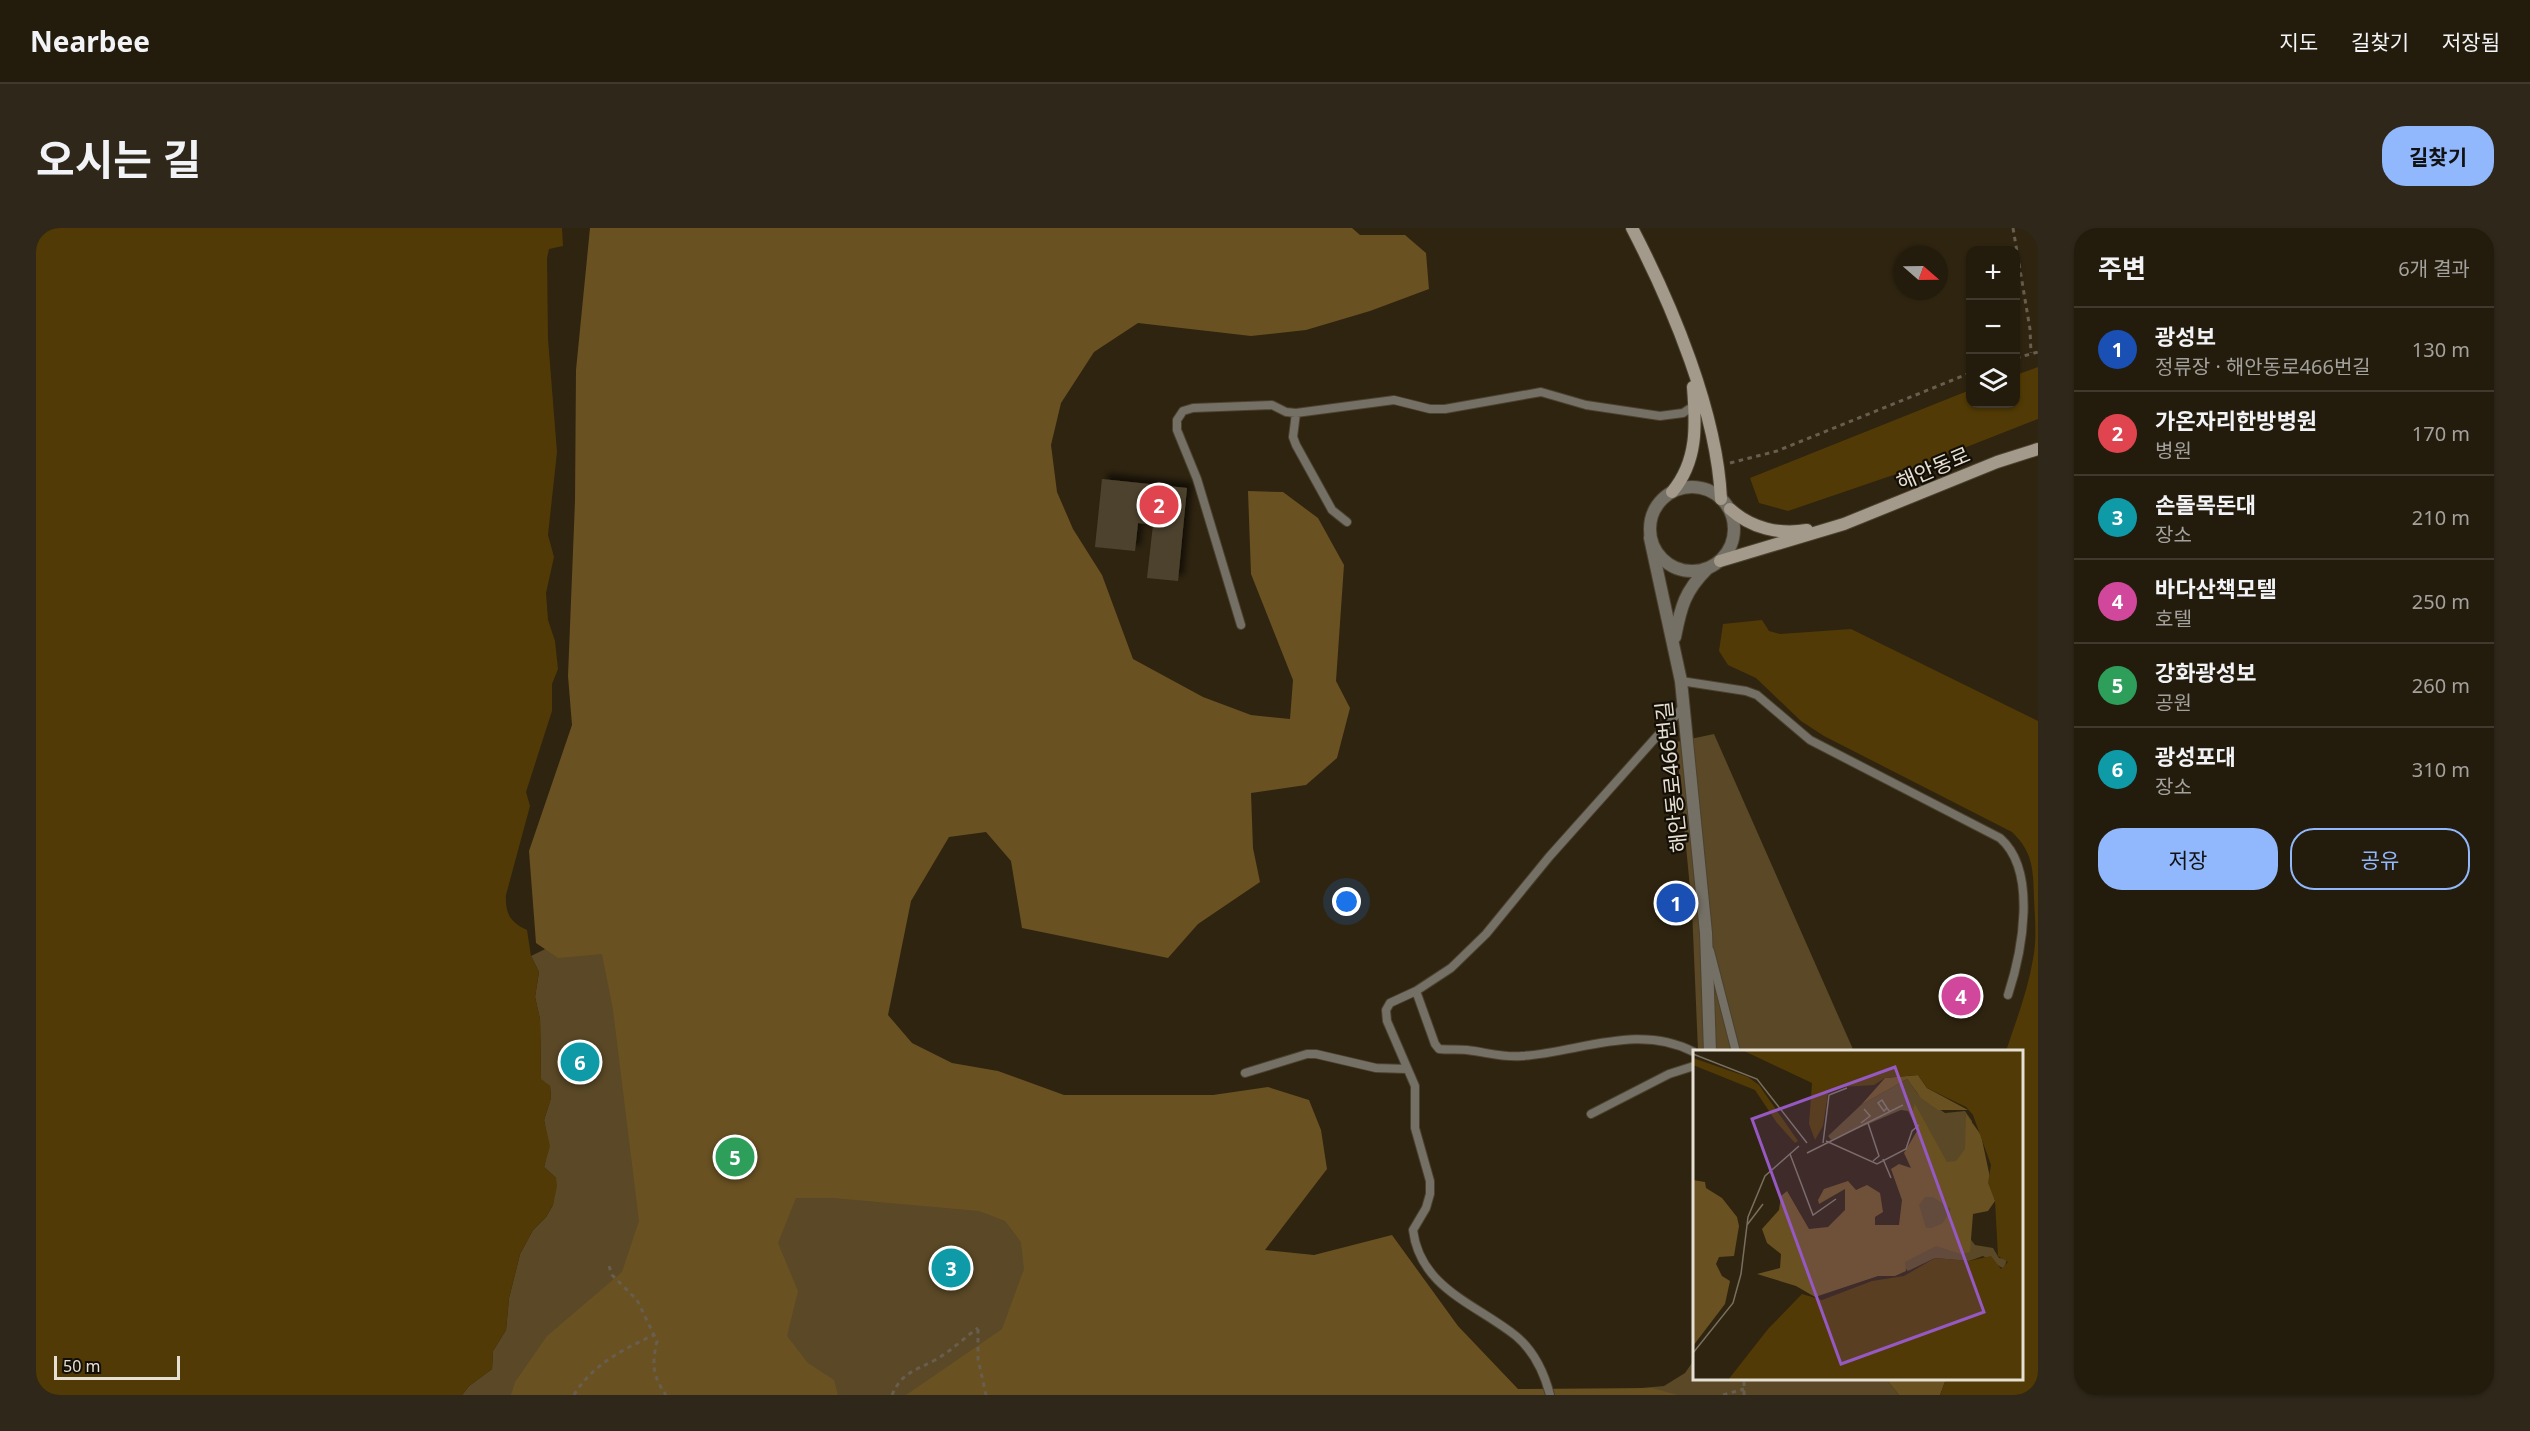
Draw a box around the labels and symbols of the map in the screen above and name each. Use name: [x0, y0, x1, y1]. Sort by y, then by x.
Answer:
north arrow: [1894, 246, 1948, 300]
street label: 해안동로: [1892, 440, 1974, 496]
pin: 2: [1140, 482, 1178, 528]
street label: 해안동로466번길: [1649, 700, 1693, 854]
pin: 1: [1656, 880, 1696, 926]
your location: [1332, 887, 1361, 916]
pin: 4: [1942, 974, 1980, 1018]
pin: 6: [560, 1040, 600, 1084]
inset map: [1693, 1050, 2023, 1380]
pin: 5: [716, 1134, 754, 1180]
pin: 3: [932, 1246, 970, 1290]
scale bar: [54, 1353, 180, 1380]

